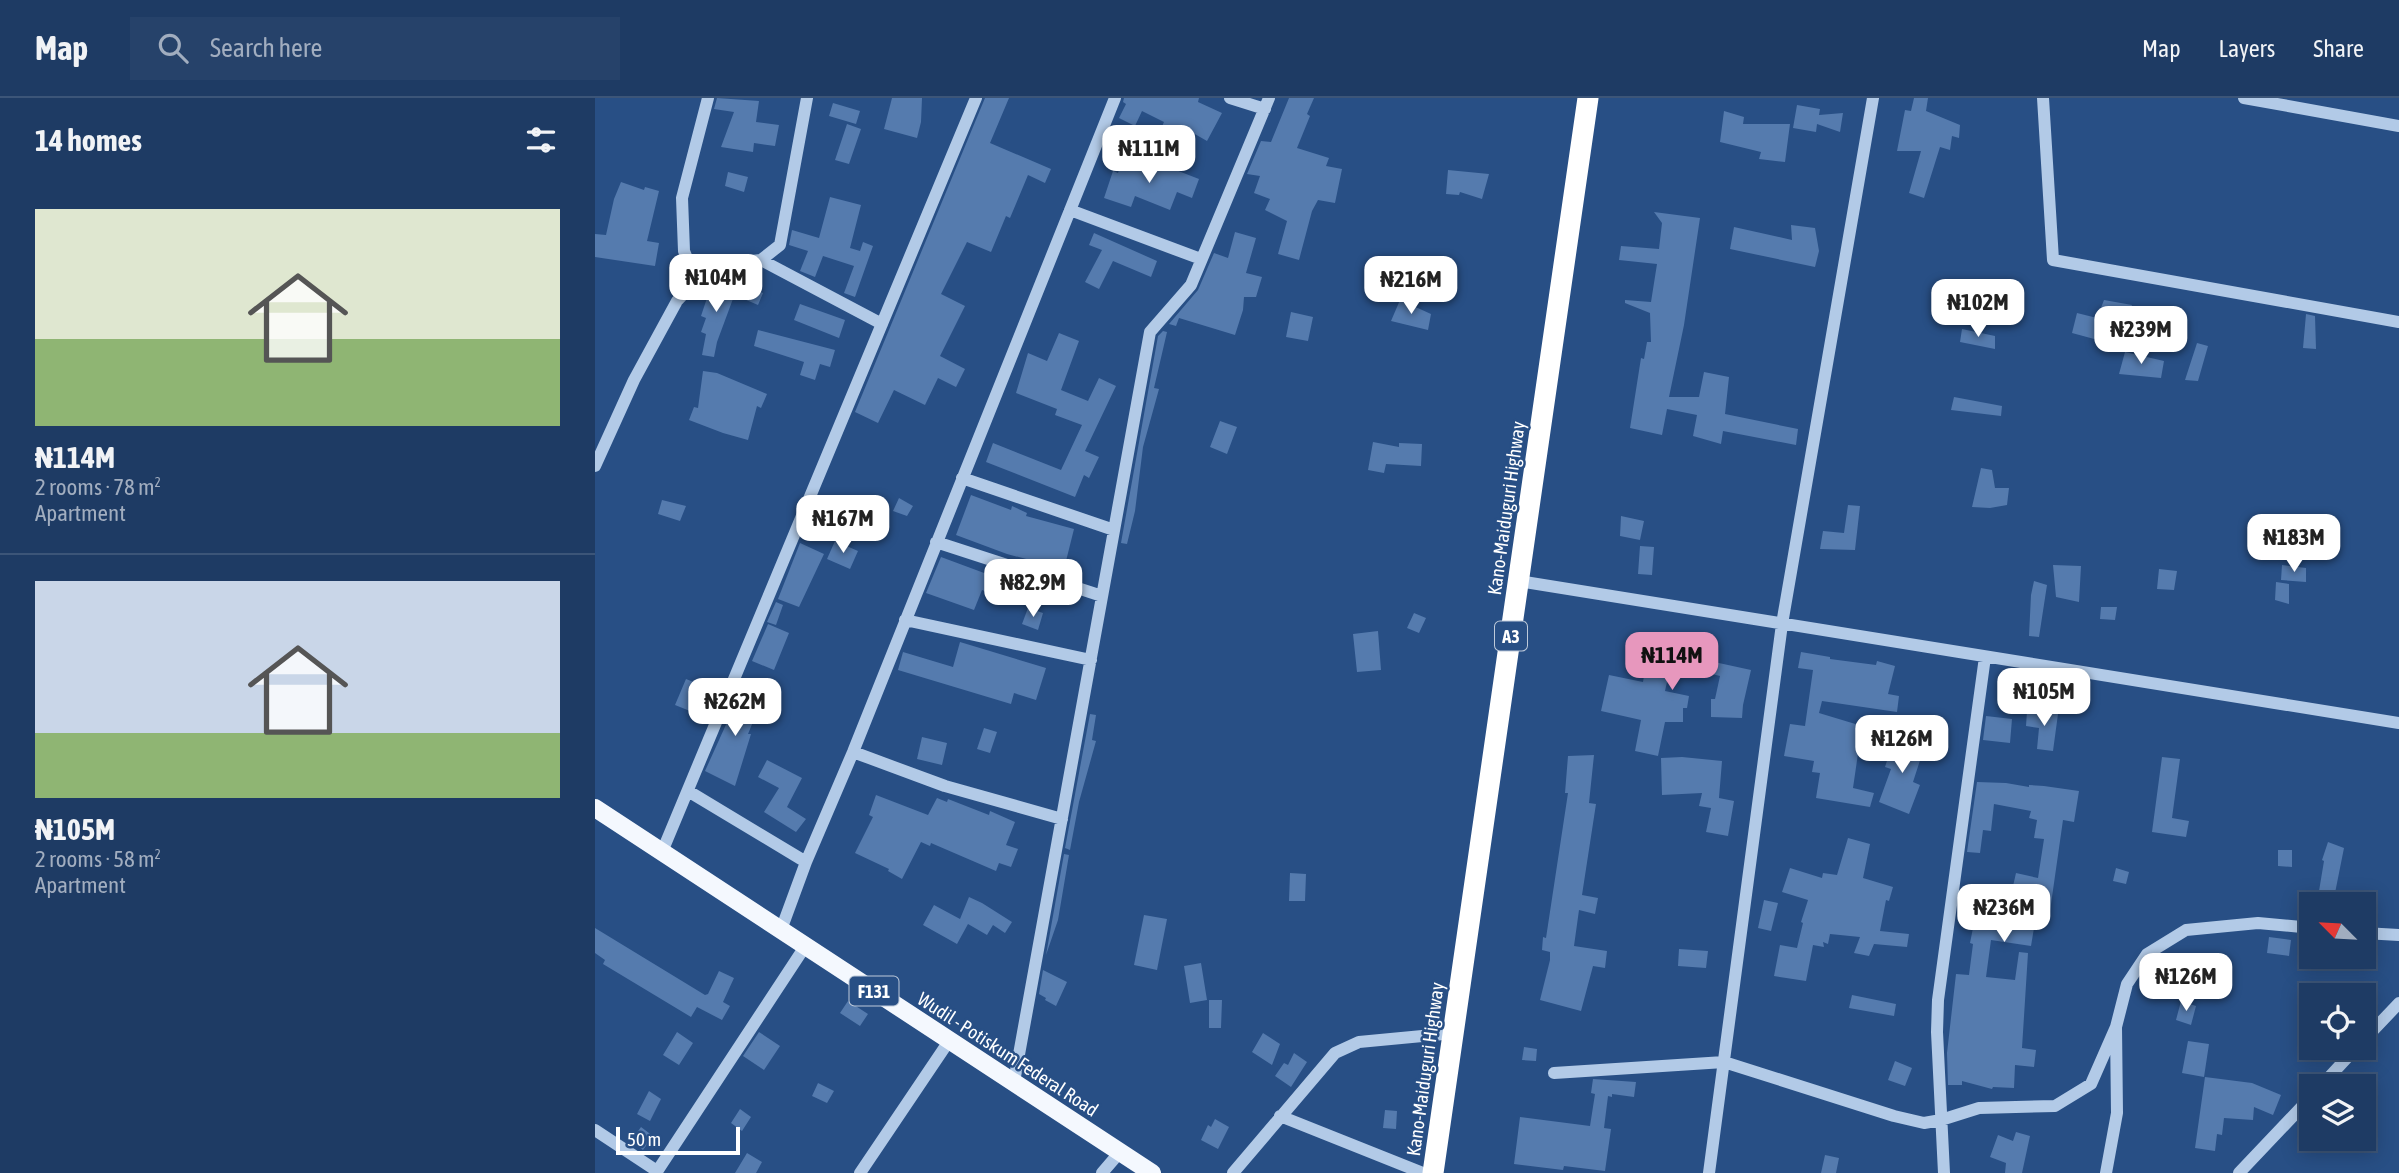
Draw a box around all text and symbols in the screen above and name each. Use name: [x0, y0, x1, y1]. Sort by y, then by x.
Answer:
search box: [130, 17, 620, 80]
text: Map: [35, 29, 88, 67]
icon: search: [154, 29, 192, 67]
text: Search here: [210, 33, 322, 63]
text: Map: [2142, 35, 2181, 62]
text: Layers: [2219, 35, 2275, 62]
text: Share: [2313, 35, 2364, 62]
icon: filters: [522, 121, 560, 159]
text: 14 homes: [35, 123, 142, 157]
pin: ₦111M: [1100, 126, 1198, 185]
text: ₦111M: [1118, 135, 1180, 161]
pin: ₦104M: [667, 254, 765, 314]
icon: home: [235, 255, 361, 381]
pin: ₦216M: [1362, 256, 1460, 316]
text: ₦104M: [685, 264, 747, 290]
text: ₦216M: [1380, 266, 1442, 292]
pin: ₦102M: [1929, 280, 2027, 339]
text: ₦102M: [1947, 289, 2009, 315]
pin: ₦239M: [2092, 306, 2190, 366]
text: ₦239M: [2110, 316, 2172, 342]
street label: Kano-Maiduguri Highway: [1483, 420, 1529, 596]
text: ₦114M: [35, 440, 115, 474]
text: 2 rooms · 78 m²: [35, 474, 161, 500]
pin: ₦167M: [794, 496, 892, 555]
text: Apartment: [35, 500, 126, 526]
text: ₦167M: [812, 505, 874, 531]
pin: ₦183M: [2245, 514, 2343, 574]
text: ₦183M: [2263, 524, 2325, 550]
pin: ₦82.9M: [976, 560, 1090, 619]
text: ₦82.9M: [1000, 569, 1066, 595]
road number: A3: [1495, 622, 1527, 650]
icon: home: [235, 627, 361, 753]
pin: ₦114M: [1623, 632, 1721, 692]
text: ₦114M: [1641, 642, 1703, 668]
pin: ₦105M: [1995, 668, 2093, 728]
pin: ₦262M: [686, 678, 784, 738]
text: ₦105M: [2013, 678, 2075, 704]
text: ₦262M: [704, 688, 766, 714]
pin: ₦126M: [1853, 716, 1951, 775]
text: ₦126M: [1871, 725, 1933, 751]
text: ₦105M: [35, 812, 115, 846]
text: 2 rooms · 58 m²: [35, 846, 161, 872]
text: Apartment: [35, 872, 126, 898]
pin: ₦236M: [1955, 884, 2053, 944]
north arrow: [2299, 892, 2377, 970]
map controls: [2299, 892, 2376, 1151]
text: ₦236M: [1973, 894, 2035, 920]
pin: ₦126M: [2137, 954, 2235, 1013]
text: ₦126M: [2155, 963, 2217, 989]
road number: F131: [849, 976, 899, 1006]
street label: Kano-Maiduguri Highway: [1402, 981, 1448, 1157]
button: locate: [2299, 983, 2376, 1060]
street label: Wudil - Potiskum Federal Road: [914, 987, 1102, 1121]
button: layers: [2299, 1074, 2376, 1151]
scale bar: [616, 1124, 740, 1156]
text: 50 m: [627, 1128, 661, 1150]

